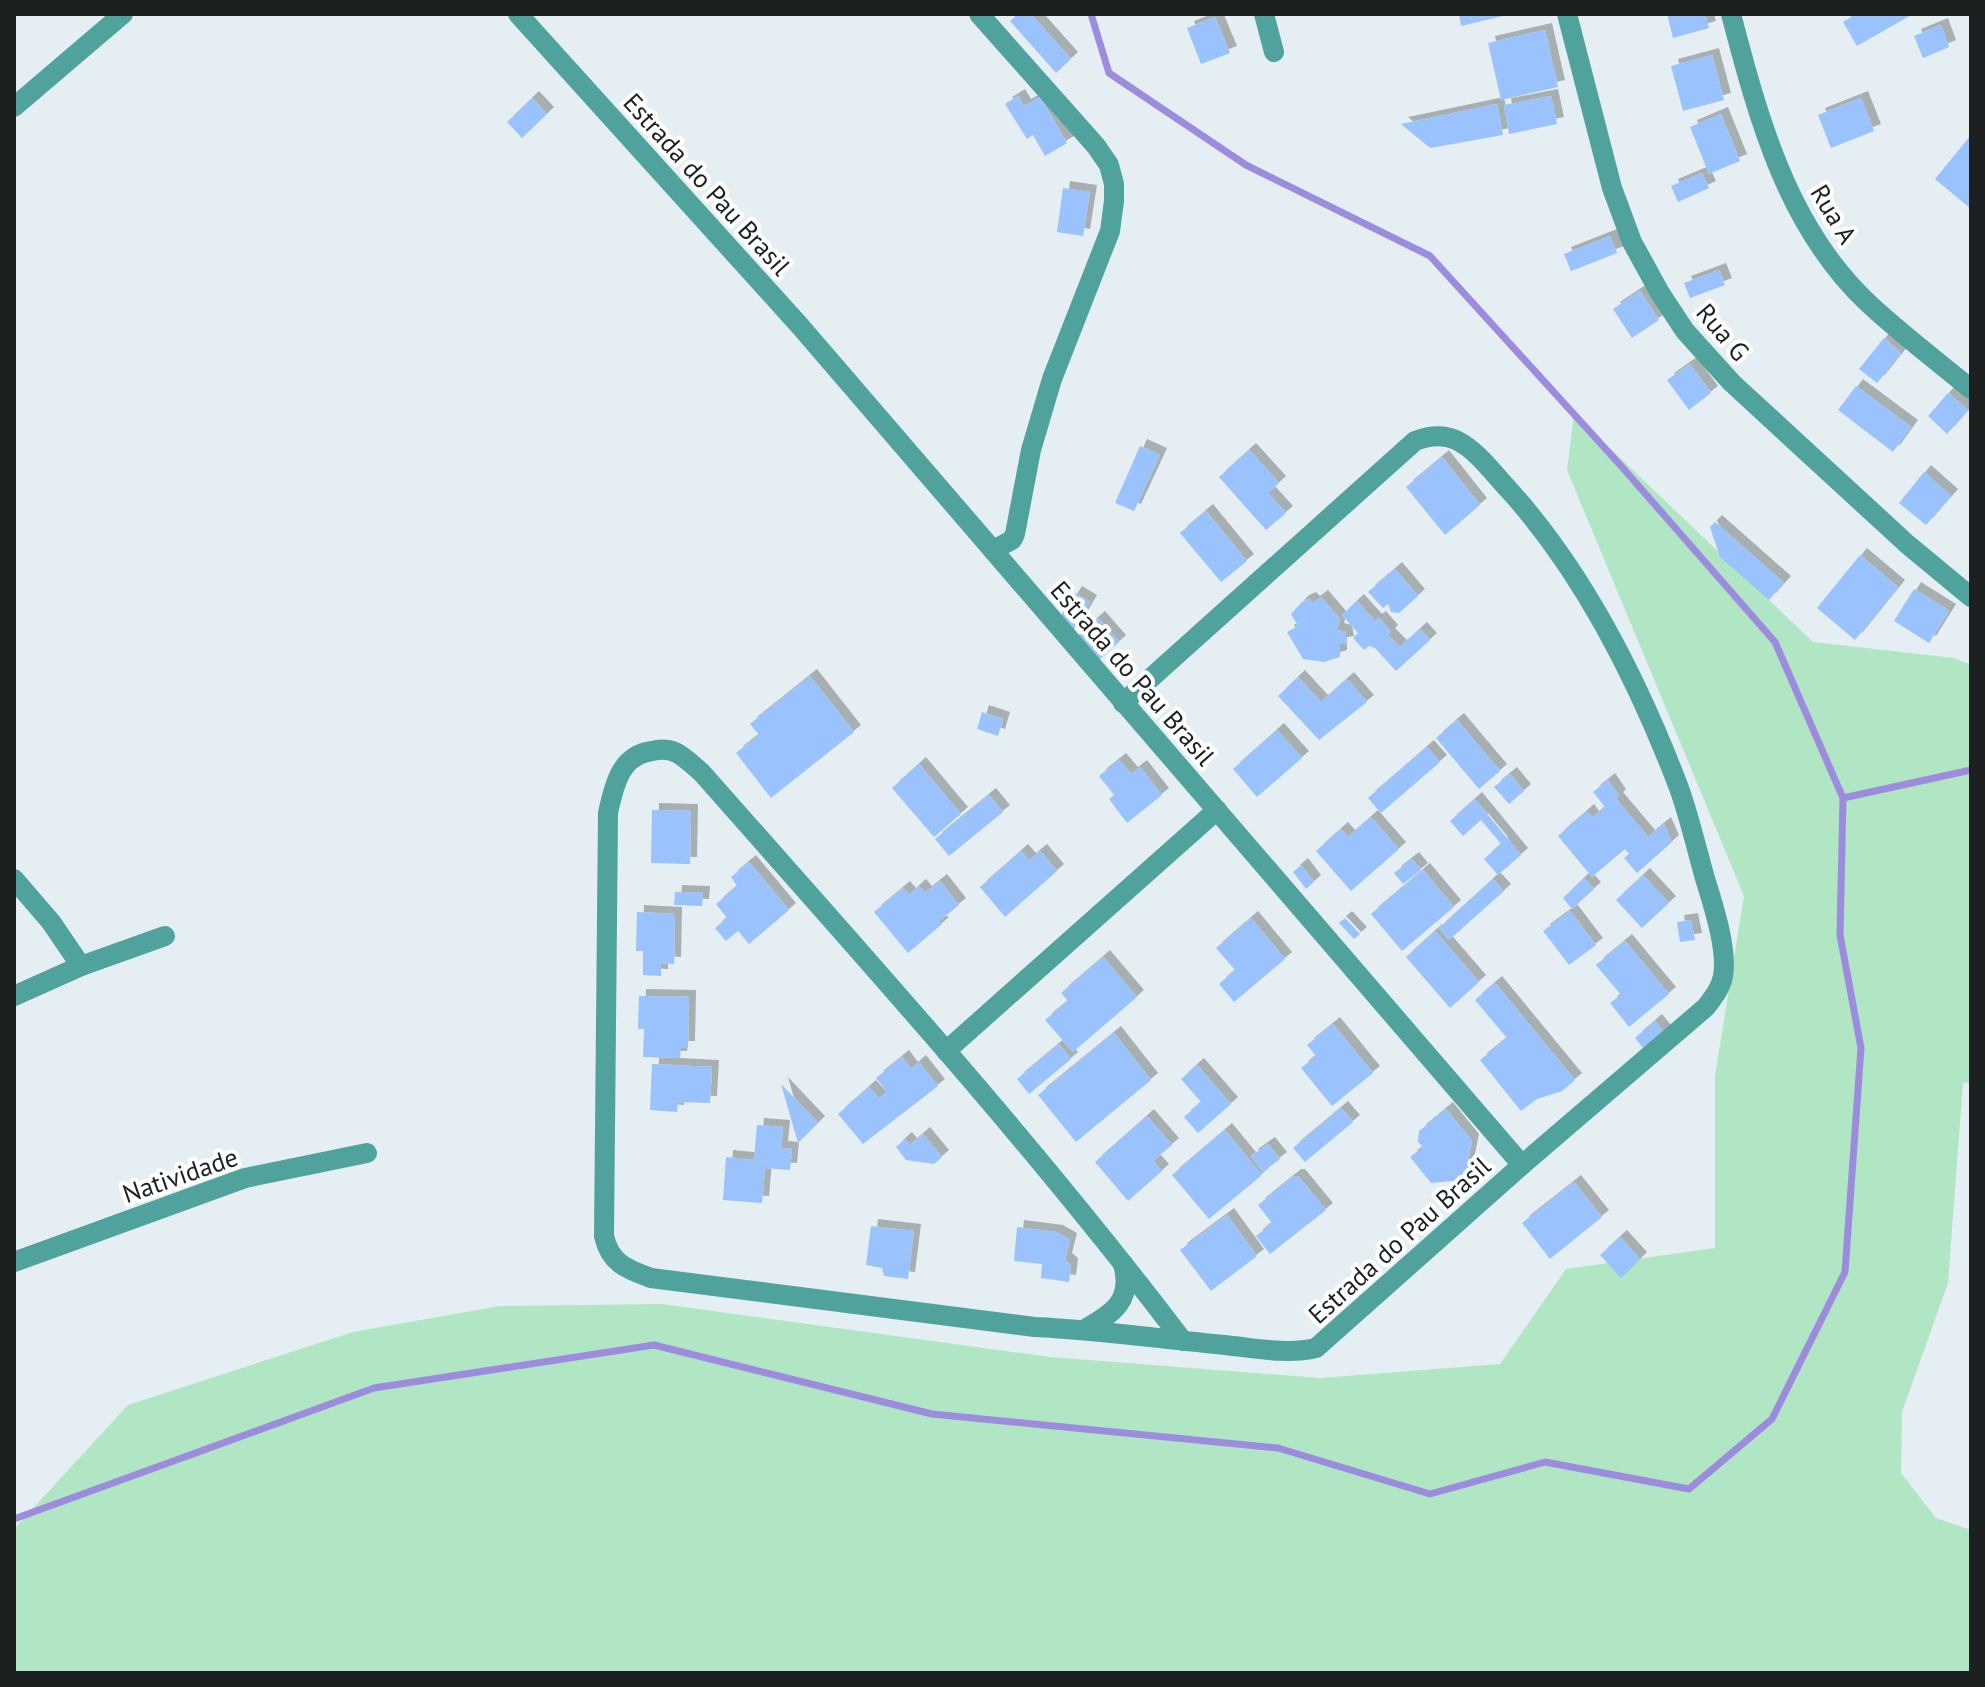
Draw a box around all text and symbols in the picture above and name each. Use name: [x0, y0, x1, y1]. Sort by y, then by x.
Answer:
street label: Estrada do Pau Brasil: [616, 86, 798, 282]
street label: Rua A: [1804, 178, 1864, 250]
street label: Rua G: [1689, 297, 1757, 367]
street label: Estrada do Pau Brasil: [1044, 574, 1222, 772]
street label: Natividade: [118, 1140, 242, 1210]
street label: Estrada do Pau Brasil: [1301, 1149, 1497, 1331]

